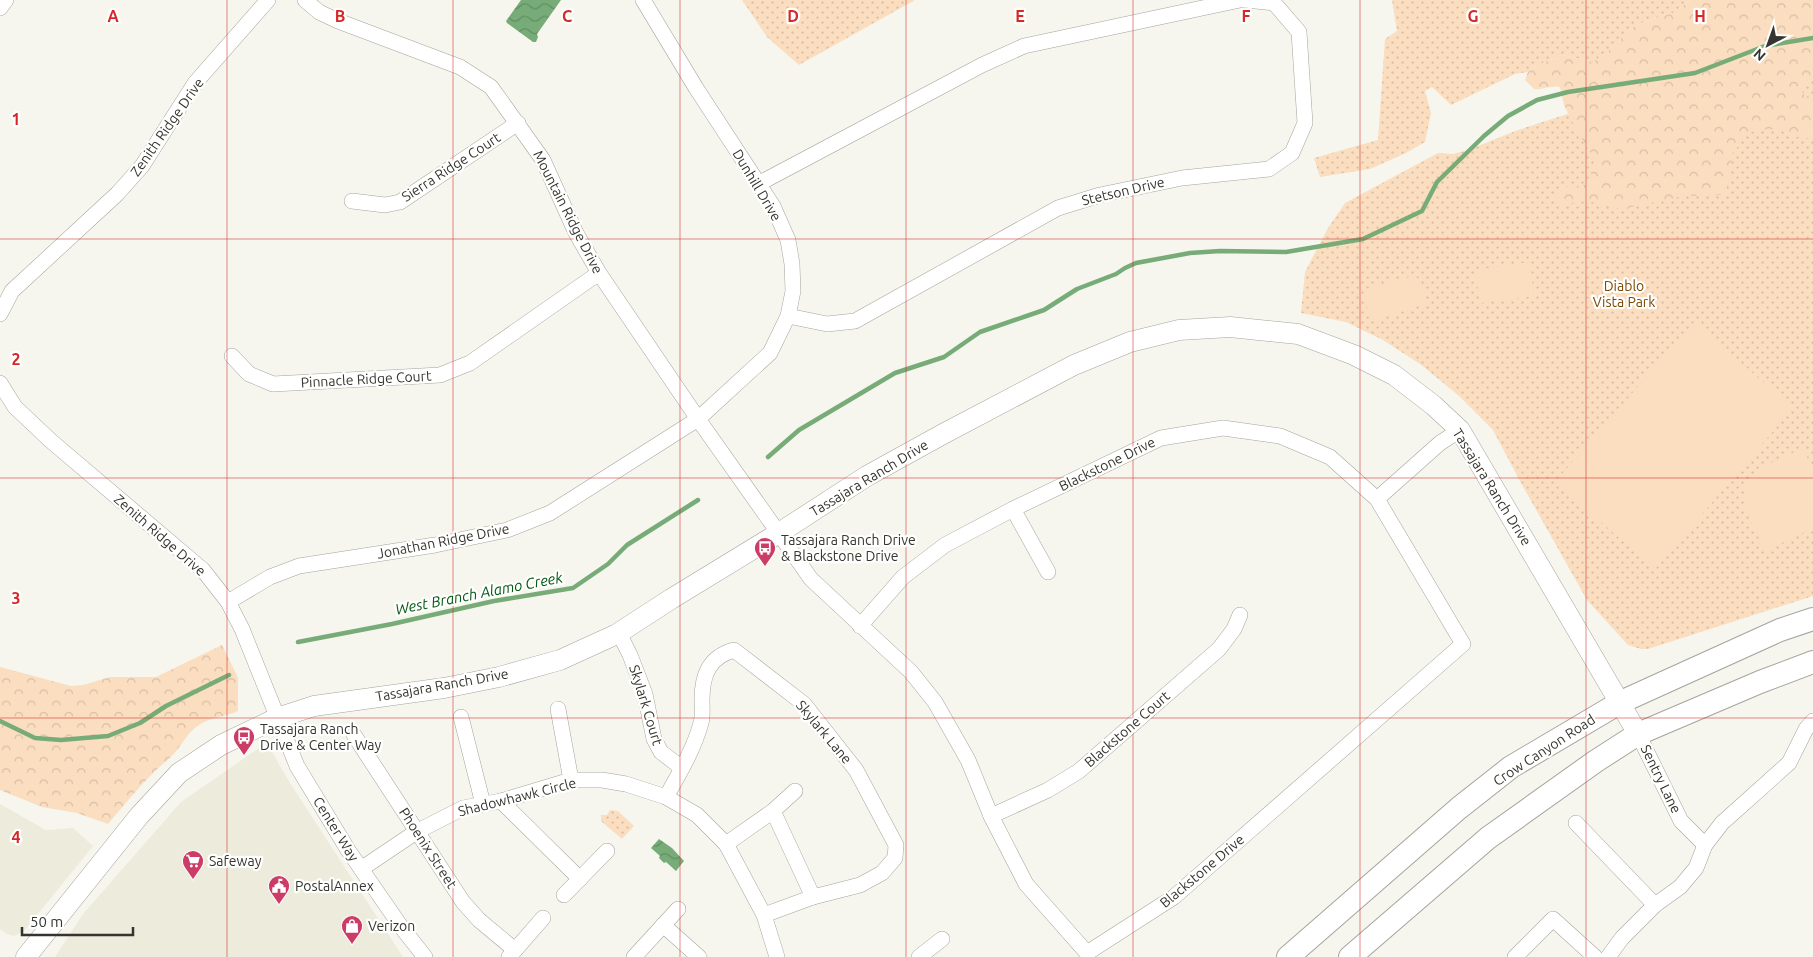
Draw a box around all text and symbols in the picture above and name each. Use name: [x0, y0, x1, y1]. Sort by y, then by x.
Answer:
text: A: [107, 7, 119, 25]
text: B: [335, 7, 345, 25]
text: C: [562, 7, 572, 25]
text: D: [787, 7, 799, 25]
text: E: [1015, 7, 1025, 25]
text: F: [1242, 7, 1251, 25]
text: G: [1467, 7, 1479, 25]
text: H: [1694, 7, 1706, 25]
north arrow: [1743, 20, 1793, 70]
text: N: [1750, 45, 1769, 64]
street label: Zenith Ridge Drive: [127, 75, 207, 179]
text: 1: [11, 110, 21, 128]
street label: Sierra Ridge Court: [399, 129, 504, 205]
street label: Dunhill Drive: [729, 146, 785, 224]
street label: Mountain Ridge Drive: [530, 148, 606, 276]
street label: Stetson Drive: [1080, 174, 1166, 208]
park label: Diablo Vista Park: [1593, 278, 1655, 310]
text: 2: [11, 350, 21, 368]
street label: Pinnacle Ridge Court: [300, 368, 432, 390]
street label: Tassajara Ranch Drive: [1450, 426, 1534, 548]
street label: Blackstone Drive: [1056, 434, 1158, 494]
street label: Tassajara Ranch Drive: [807, 436, 931, 520]
street label: Zenith Ridge Drive: [111, 491, 209, 579]
street label: Jonathan Ridge Drive: [375, 520, 511, 562]
place label: Tassajara Ranch Drive & Blackstone Drive: [781, 532, 916, 564]
bus stop icon: Tassajara Ranch Drive & Blackstone Drive: [753, 536, 777, 567]
water label: West Branch Alamo Creek: [394, 568, 564, 618]
text: 3: [11, 589, 21, 607]
street label: Skylark Court: [626, 663, 666, 748]
street label: Tassajara Ranch Drive: [374, 665, 510, 705]
street label: Blackstone Court: [1081, 687, 1173, 770]
street label: Skylark Lane: [793, 697, 855, 767]
street label: Crow Canyon Road: [1490, 711, 1598, 789]
place label: Tassajara Ranch Drive & Center Way: [260, 721, 382, 753]
bus stop icon: Tassajara Ranch Drive & Center Way: [232, 725, 256, 756]
street label: Sentry Lane: [1638, 742, 1684, 816]
street label: Shadowhawk Circle: [456, 775, 578, 819]
street label: Center Way: [310, 794, 362, 864]
street label: Phoenix Street: [396, 805, 460, 892]
text: 4: [11, 828, 21, 846]
street label: Blackstone Drive: [1157, 831, 1247, 911]
supermarket icon: Safeway: [181, 849, 205, 880]
place label: Safeway: [209, 853, 262, 869]
public building icon: PostalAnnex: [267, 874, 291, 905]
place label: PostalAnnex: [295, 878, 374, 894]
scale bar: [22, 904, 134, 936]
text: 50 m: [30, 913, 63, 930]
shop icon: Verizon: [340, 914, 364, 945]
place label: Verizon: [368, 918, 415, 934]

